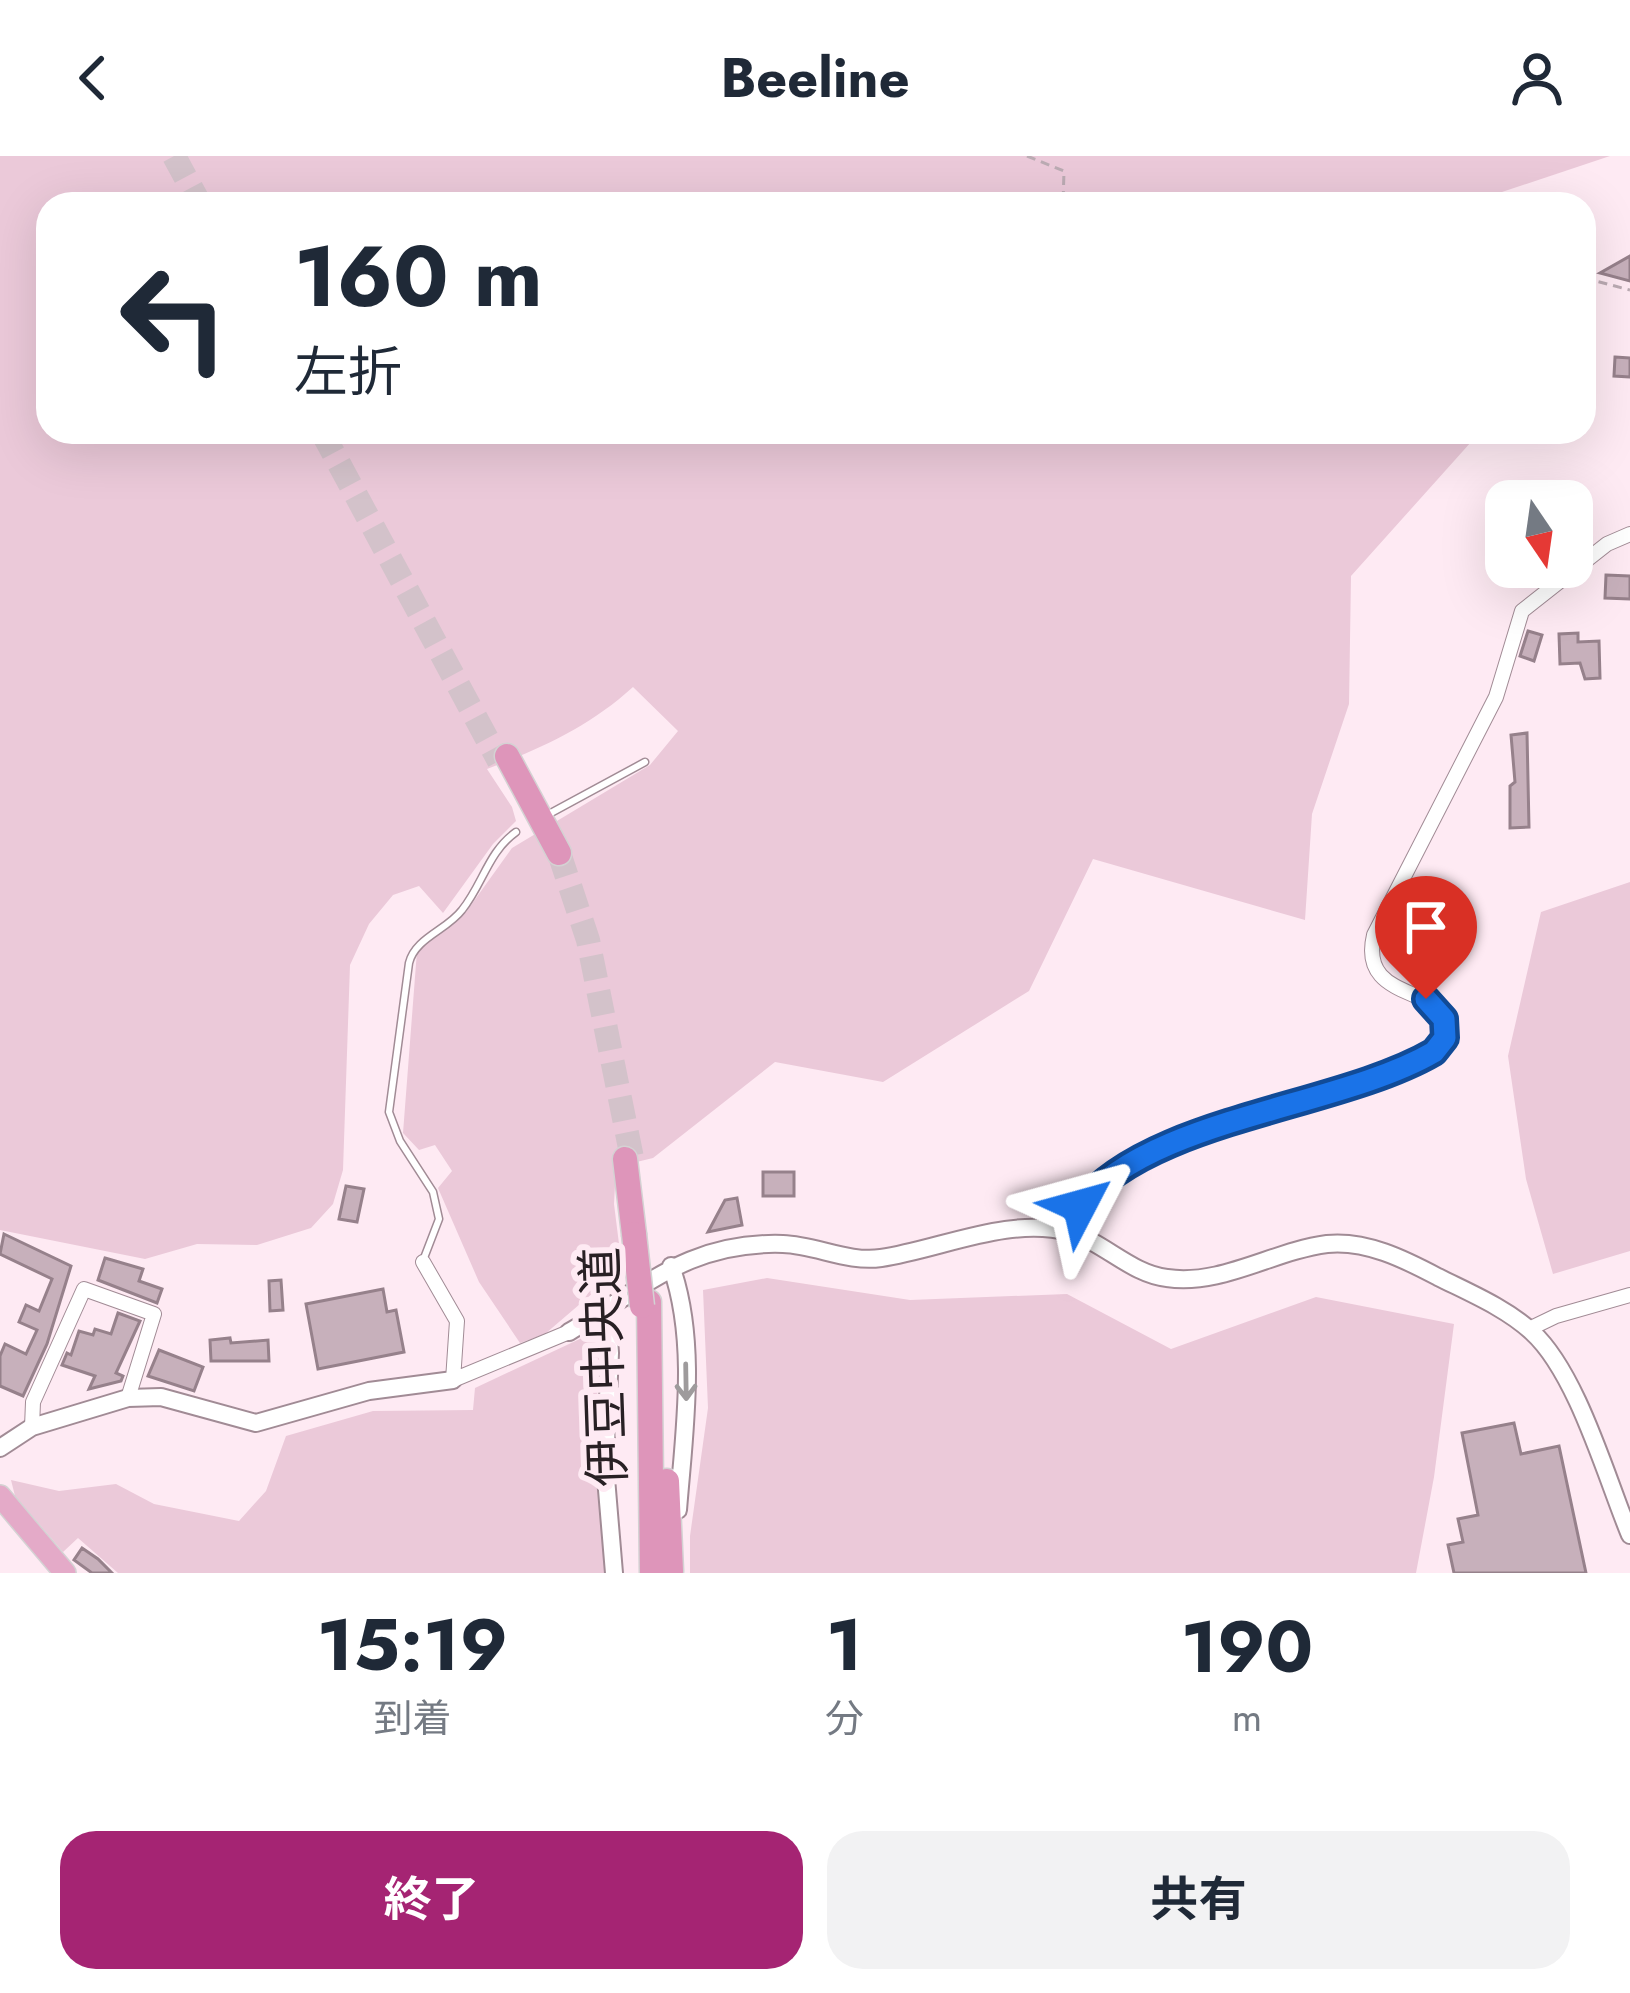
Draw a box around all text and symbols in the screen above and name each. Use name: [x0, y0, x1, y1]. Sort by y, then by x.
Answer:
text: Beeline: [720, 39, 910, 117]
icon: back: [60, 45, 126, 111]
icon: person: [1504, 45, 1570, 111]
text: 160 m: [294, 216, 543, 338]
icon: left: [96, 240, 252, 396]
text: 左折: [294, 333, 402, 411]
north arrow: [1485, 480, 1593, 588]
map controls: [1485, 480, 1593, 588]
pin: [1375, 876, 1477, 999]
icon: arrive: [1393, 894, 1459, 960]
position arrow: [1017, 1143, 1143, 1269]
street label: 伊豆中央道: [565, 1246, 643, 1488]
one-way arrow: [674, 1362, 697, 1401]
text: 15:19: [317, 1593, 508, 1697]
text: 1: [826, 1593, 863, 1697]
text: 190: [1181, 1595, 1313, 1699]
text: m: [1232, 1689, 1262, 1746]
text: 到着: [373, 1690, 451, 1747]
text: 分: [825, 1690, 864, 1747]
button: 終了: [60, 1831, 803, 1969]
button: 共有: [827, 1831, 1570, 1969]

